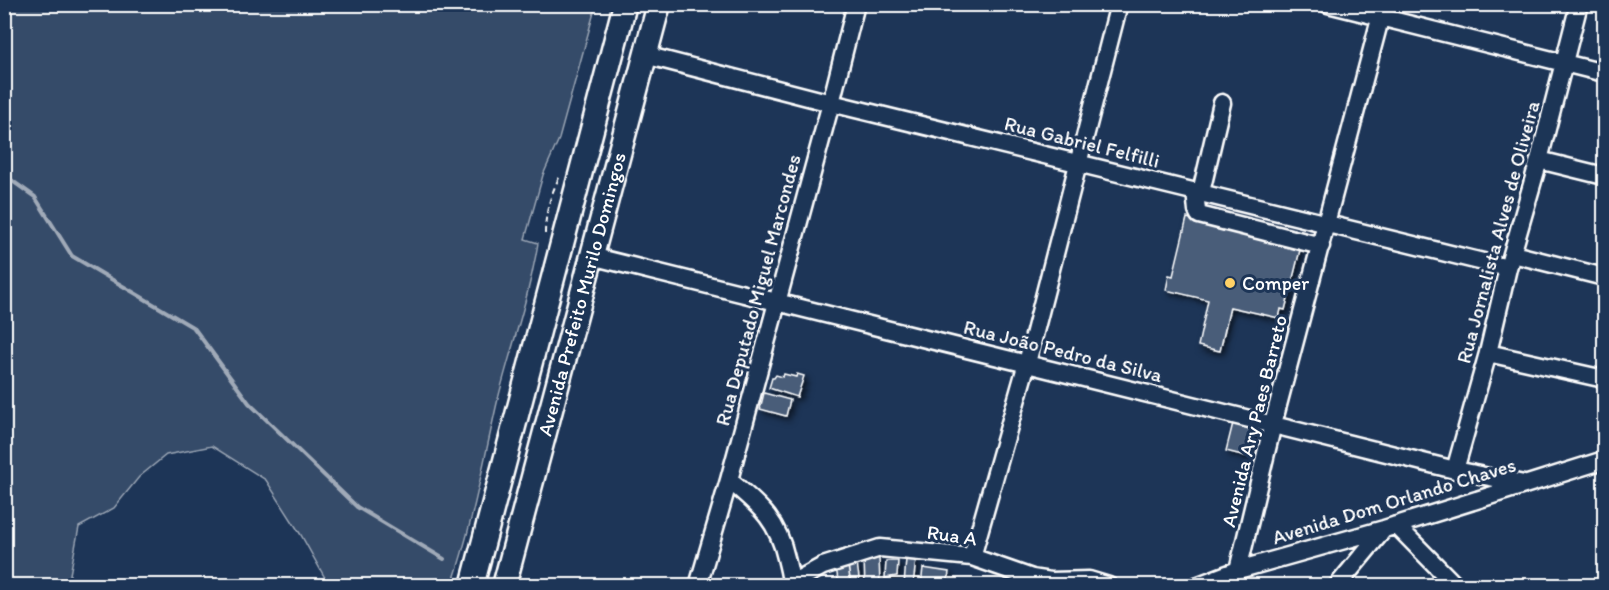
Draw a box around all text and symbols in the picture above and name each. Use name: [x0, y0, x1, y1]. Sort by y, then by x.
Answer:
street label: Rua Jornalista Alves de Oliveira: [1451, 97, 1545, 366]
street label: Rua Gabriel Felfilli: [1002, 111, 1162, 173]
street label: Avenida Prefeito Murilo Domingos: [532, 150, 631, 439]
street label: Rua Deputado Miguel Marcondes: [710, 152, 806, 428]
place label: Comper: [1242, 271, 1309, 295]
marker: Comper: [1223, 276, 1237, 290]
street label: Avenida Ary Paes Barreto: [1216, 313, 1292, 529]
street label: Rua João Pedro da Silva: [961, 315, 1165, 387]
street label: Avenida Dom Orlando Chaves: [1269, 452, 1519, 550]
street label: Rua A: [925, 520, 979, 550]

